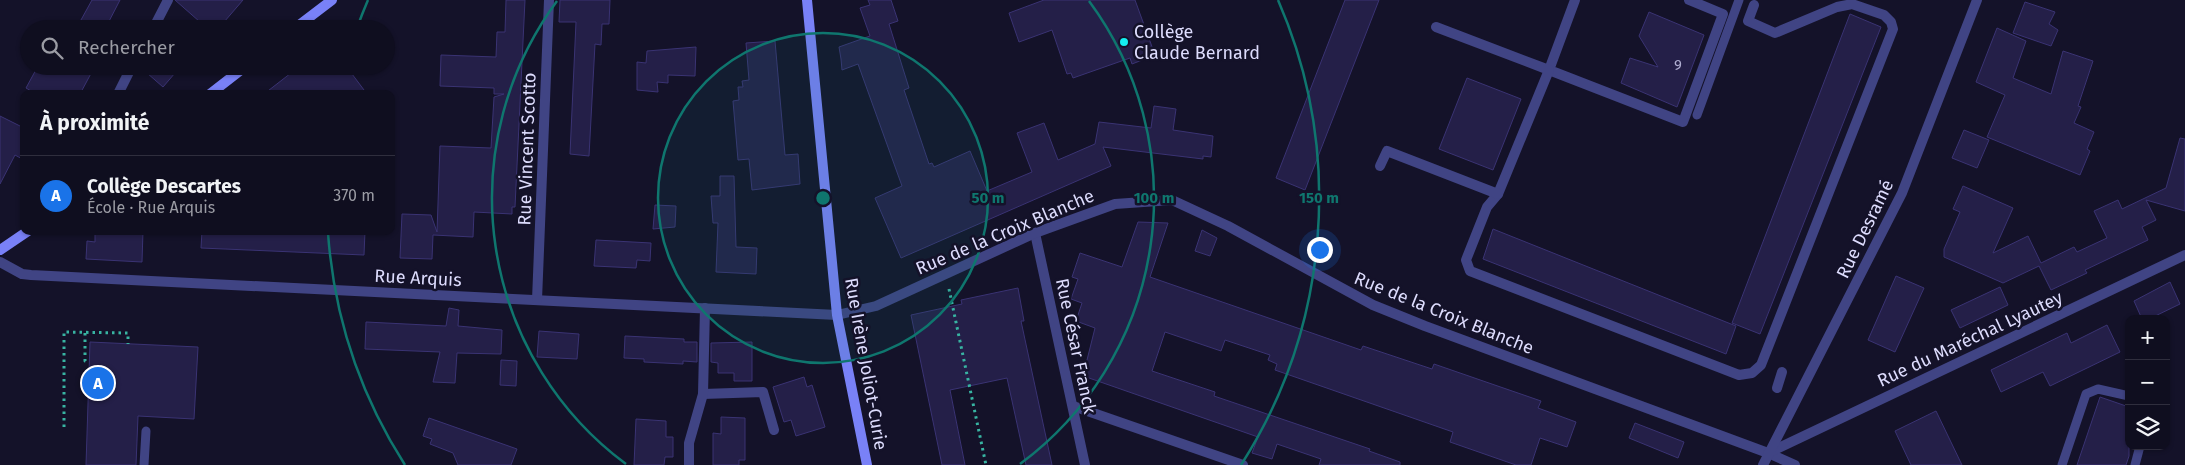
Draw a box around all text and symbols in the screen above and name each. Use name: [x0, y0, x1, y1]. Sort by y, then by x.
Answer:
search box: [20, 20, 395, 75]
place label: Collège Claude Bernard: [1134, 21, 1260, 64]
icon: search: [38, 34, 66, 62]
text: Rechercher: [78, 36, 175, 59]
marker: Collège Claude Bernard: [1118, 36, 1130, 48]
house number: 9: [1674, 56, 1682, 74]
street label: Rue Vincent Scotto: [513, 72, 541, 226]
text: À proximité: [40, 110, 149, 136]
text: Collège Descartes: [87, 175, 241, 198]
street label: Rue Desramé: [1832, 176, 1898, 282]
street label: Rue de la Croix Blanche: [912, 184, 1098, 280]
text: A: [51, 186, 61, 205]
text: 370 m: [333, 186, 375, 205]
centre of rings: [814, 189, 832, 207]
text: 50 m: [971, 189, 1005, 207]
text: 100 m: [1134, 189, 1174, 207]
text: 150 m: [1299, 189, 1339, 207]
text: École · Rue Arquis: [87, 198, 215, 217]
your location: [1307, 237, 1333, 263]
street label: Rue Arquis: [374, 265, 462, 291]
street label: Rue de la Croix Blanche: [1351, 267, 1537, 359]
street label: Rue Irène Joliot-Curie: [840, 276, 892, 452]
street label: Rue César Franck: [1051, 276, 1101, 416]
street label: Rue du Maréchal Lyautey: [1874, 286, 2066, 392]
map controls: [2125, 315, 2170, 450]
button: +: [2125, 315, 2170, 360]
button: −: [2125, 360, 2170, 405]
pin: A: [82, 364, 114, 402]
button: layers: [2125, 405, 2170, 450]

